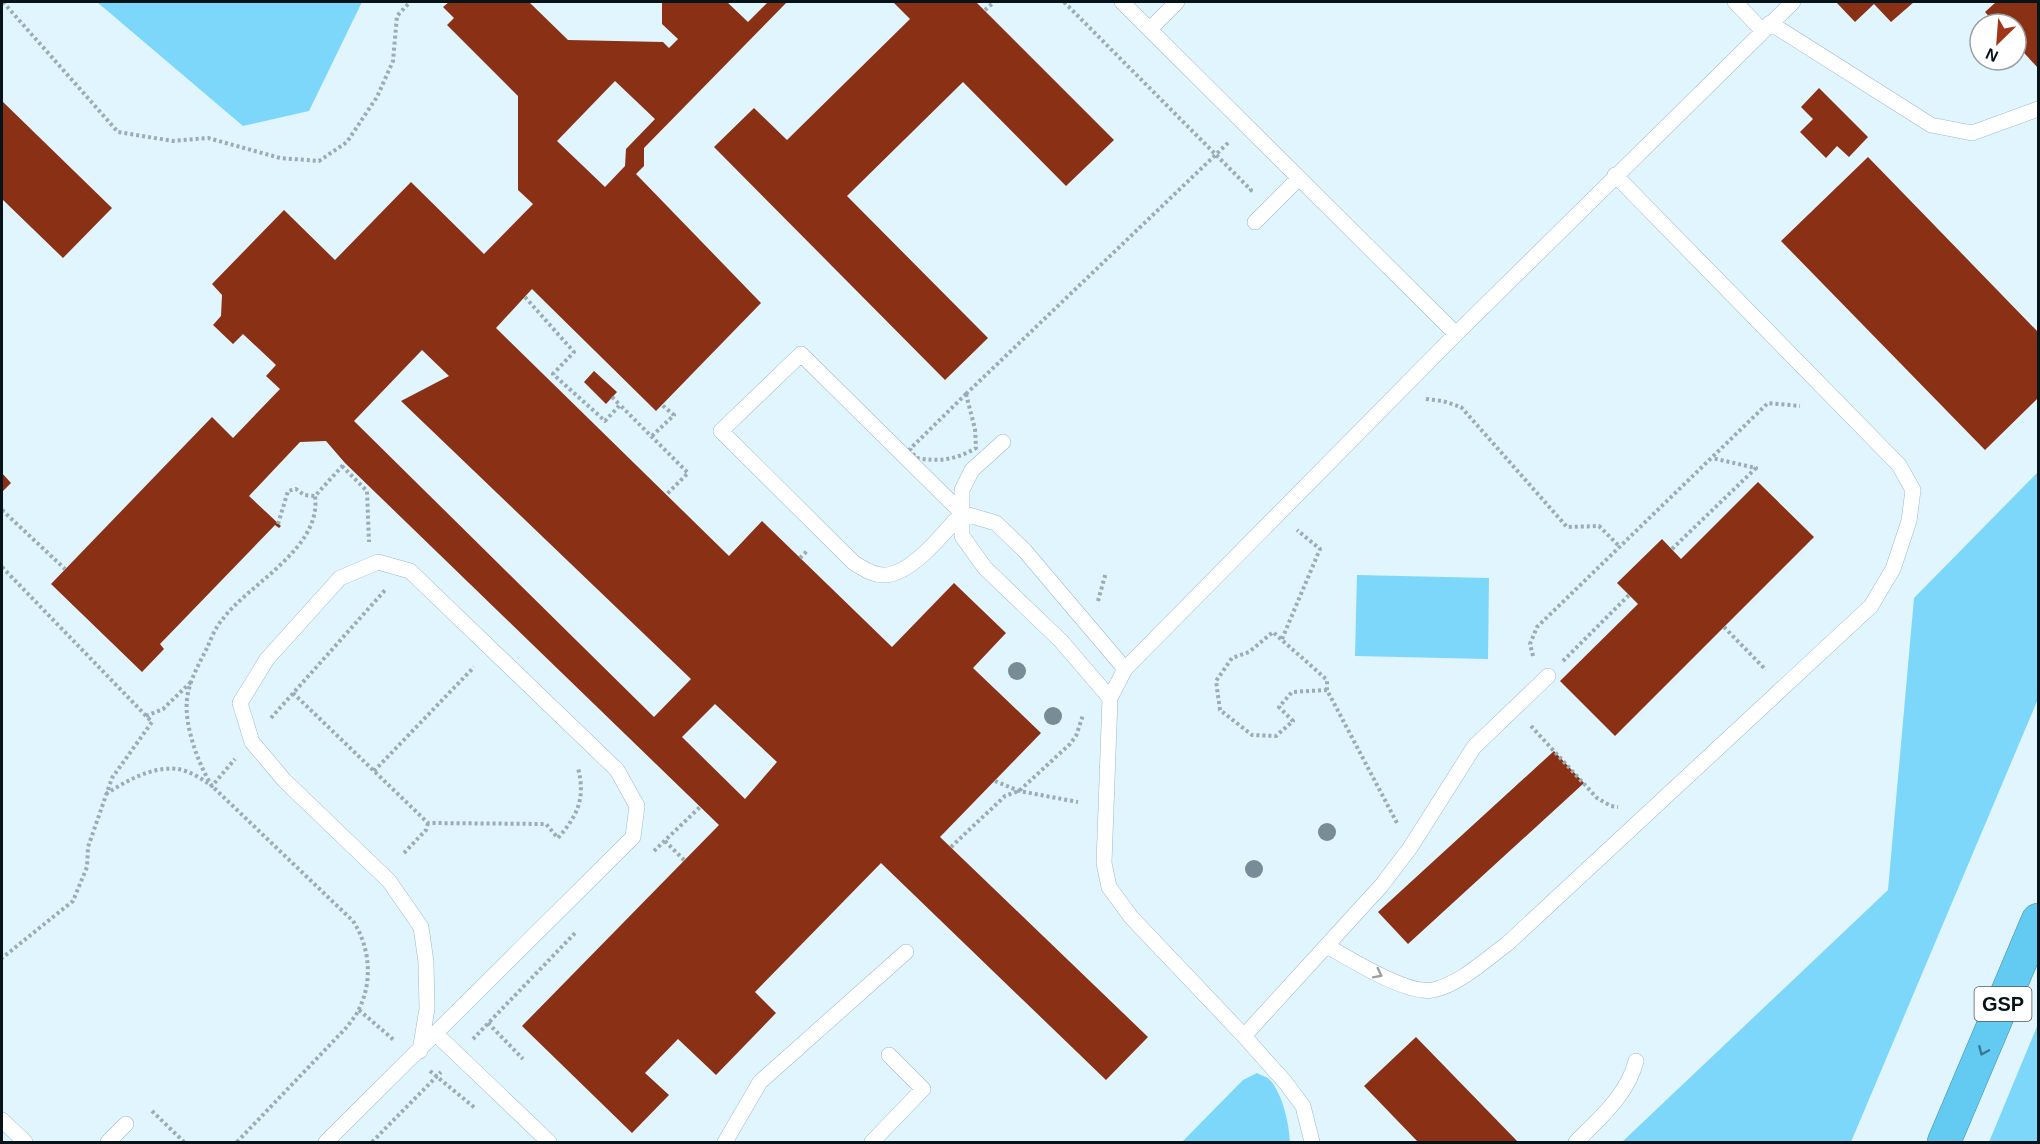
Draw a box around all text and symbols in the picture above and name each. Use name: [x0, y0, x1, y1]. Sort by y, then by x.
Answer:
north arrow: [1968, 12, 2028, 72]
text: N: [1983, 45, 2001, 65]
one-way arrow: [1372, 967, 1383, 979]
road number: GSP: [1974, 987, 2032, 1021]
one-way arrow: [1978, 1045, 1990, 1056]

